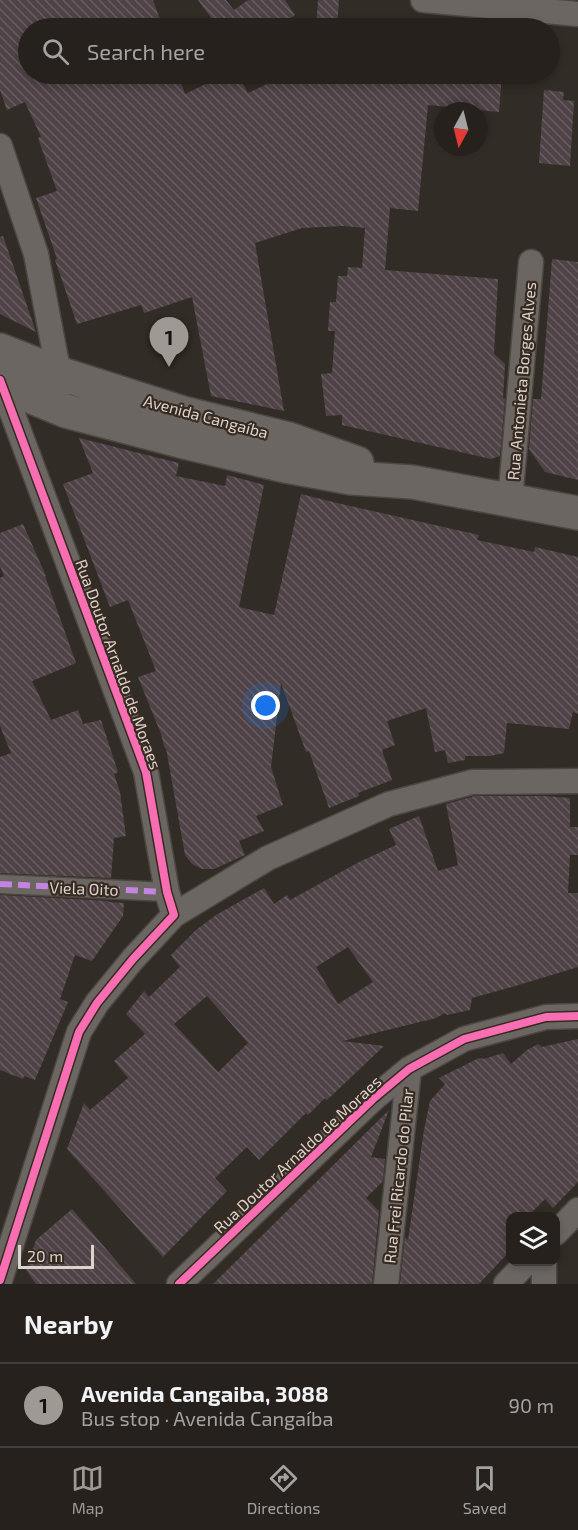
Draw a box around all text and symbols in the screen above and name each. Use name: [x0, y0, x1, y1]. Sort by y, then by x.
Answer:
search box: [18, 18, 560, 84]
icon: search: [39, 35, 72, 68]
text: Search here: [87, 38, 205, 64]
north arrow: [434, 102, 488, 156]
street label: Rua Antonieta Borges Alves: [503, 281, 539, 481]
pin: 1: [150, 318, 188, 367]
street label: Avenida Cangaíba: [142, 390, 270, 442]
street label: Rua Doutor Arnaldo de Moraes: [72, 556, 166, 772]
your location: [251, 691, 280, 720]
street label: Viela Oito: [49, 877, 119, 899]
street label: Rua Doutor Arnaldo de Moraes: [209, 1071, 385, 1237]
street label: Rua Frei Ricardo do Pilar: [379, 1087, 417, 1264]
map controls: [506, 1212, 560, 1266]
button: layers: [506, 1212, 560, 1266]
scale bar: [18, 1242, 94, 1270]
text: 20 m: [27, 1246, 63, 1265]
text: Nearby: [24, 1308, 113, 1339]
text: Avenida Cangaiba, 3088: [81, 1380, 329, 1406]
text: 1: [39, 1393, 48, 1417]
text: 90 m: [509, 1393, 554, 1417]
text: Bus stop · Avenida Cangaíba: [81, 1406, 333, 1430]
tab: Map: [71, 1462, 104, 1517]
tab: Directions: [247, 1462, 320, 1517]
tab: Saved: [463, 1462, 507, 1517]

